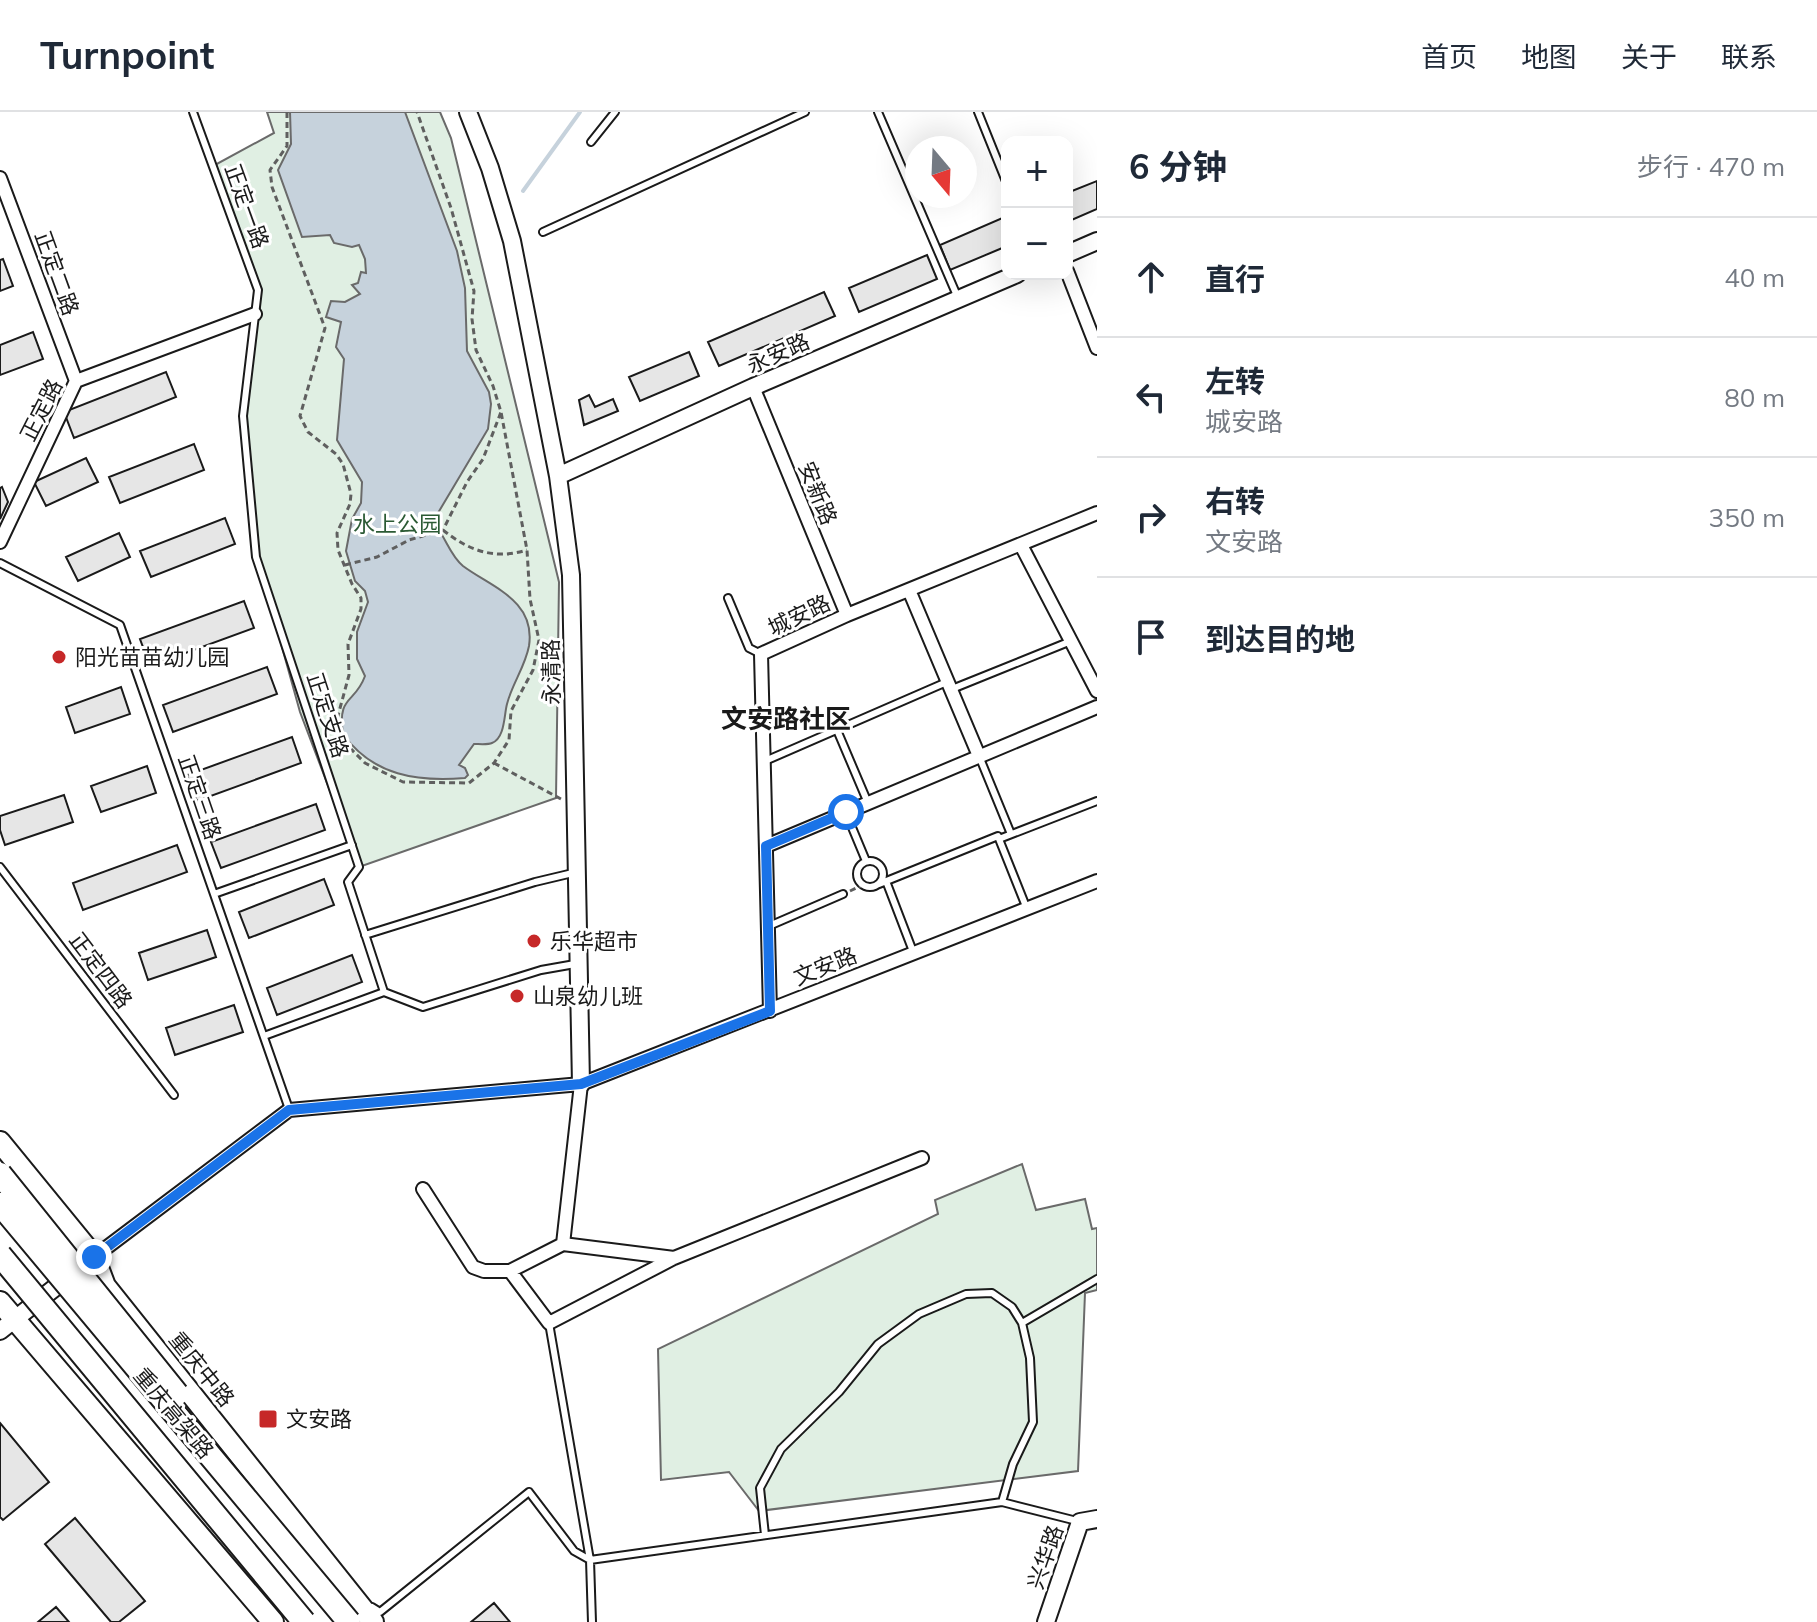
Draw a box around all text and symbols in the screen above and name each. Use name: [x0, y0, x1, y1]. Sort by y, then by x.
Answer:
text: Turnpoint: [40, 31, 214, 79]
text: 首页: [1421, 39, 1477, 74]
text: 地图: [1521, 39, 1577, 74]
text: 关于: [1621, 39, 1677, 74]
text: 联系: [1721, 39, 1777, 74]
north arrow: [905, 136, 977, 208]
map controls: [1001, 136, 1073, 280]
button: +: [1001, 136, 1073, 208]
text: 6 分钟: [1129, 145, 1227, 188]
text: 步行 · 470 m: [1637, 150, 1785, 183]
street label: 正定一路: [219, 160, 275, 252]
button: −: [1001, 208, 1073, 280]
street label: 正定二路: [29, 227, 85, 319]
icon: ahead: [1129, 255, 1173, 299]
text: 直行: [1205, 260, 1265, 298]
text: 40 m: [1724, 261, 1785, 294]
street label: 永安路: [742, 327, 814, 379]
text: 左转: [1205, 362, 1265, 400]
street label: 正定路: [14, 374, 68, 446]
icon: left: [1129, 375, 1173, 419]
text: 80 m: [1724, 381, 1785, 414]
text: 城安路: [1205, 405, 1283, 438]
street label: 安新路: [793, 457, 843, 529]
text: 右转: [1205, 482, 1265, 520]
icon: right: [1129, 495, 1173, 539]
text: 350 m: [1709, 501, 1785, 534]
park label: 水上公园: [353, 510, 441, 538]
text: 文安路: [1205, 525, 1283, 558]
street label: 城安路: [763, 588, 835, 642]
icon: arrive: [1129, 615, 1173, 659]
text: 到达目的地: [1205, 620, 1355, 658]
street label: 永清路: [536, 639, 566, 705]
place label: 阳光苗苗幼儿园: [75, 643, 229, 671]
marker: 阳光苗苗幼儿园: [50, 648, 68, 666]
street label: 正定支路: [301, 669, 355, 761]
district label: 文安路社区: [721, 702, 851, 735]
street label: 正定三路: [172, 751, 228, 843]
route start: [828, 794, 864, 830]
street label: 正定四路: [63, 926, 139, 1014]
place label: 乐华超市: [550, 927, 638, 955]
marker: 乐华超市: [525, 932, 543, 950]
street label: 文安路: [789, 941, 861, 991]
place label: 山泉幼儿班: [533, 982, 643, 1010]
marker: 山泉幼儿班: [508, 987, 526, 1005]
route end: [76, 1239, 112, 1275]
street label: 重庆中路: [163, 1326, 241, 1412]
street label: 重庆高架路: [128, 1362, 220, 1464]
place label: 文安路: [286, 1405, 352, 1433]
marker: 文安路: [257, 1408, 279, 1430]
street label: 兴华路: [1021, 1521, 1069, 1593]

